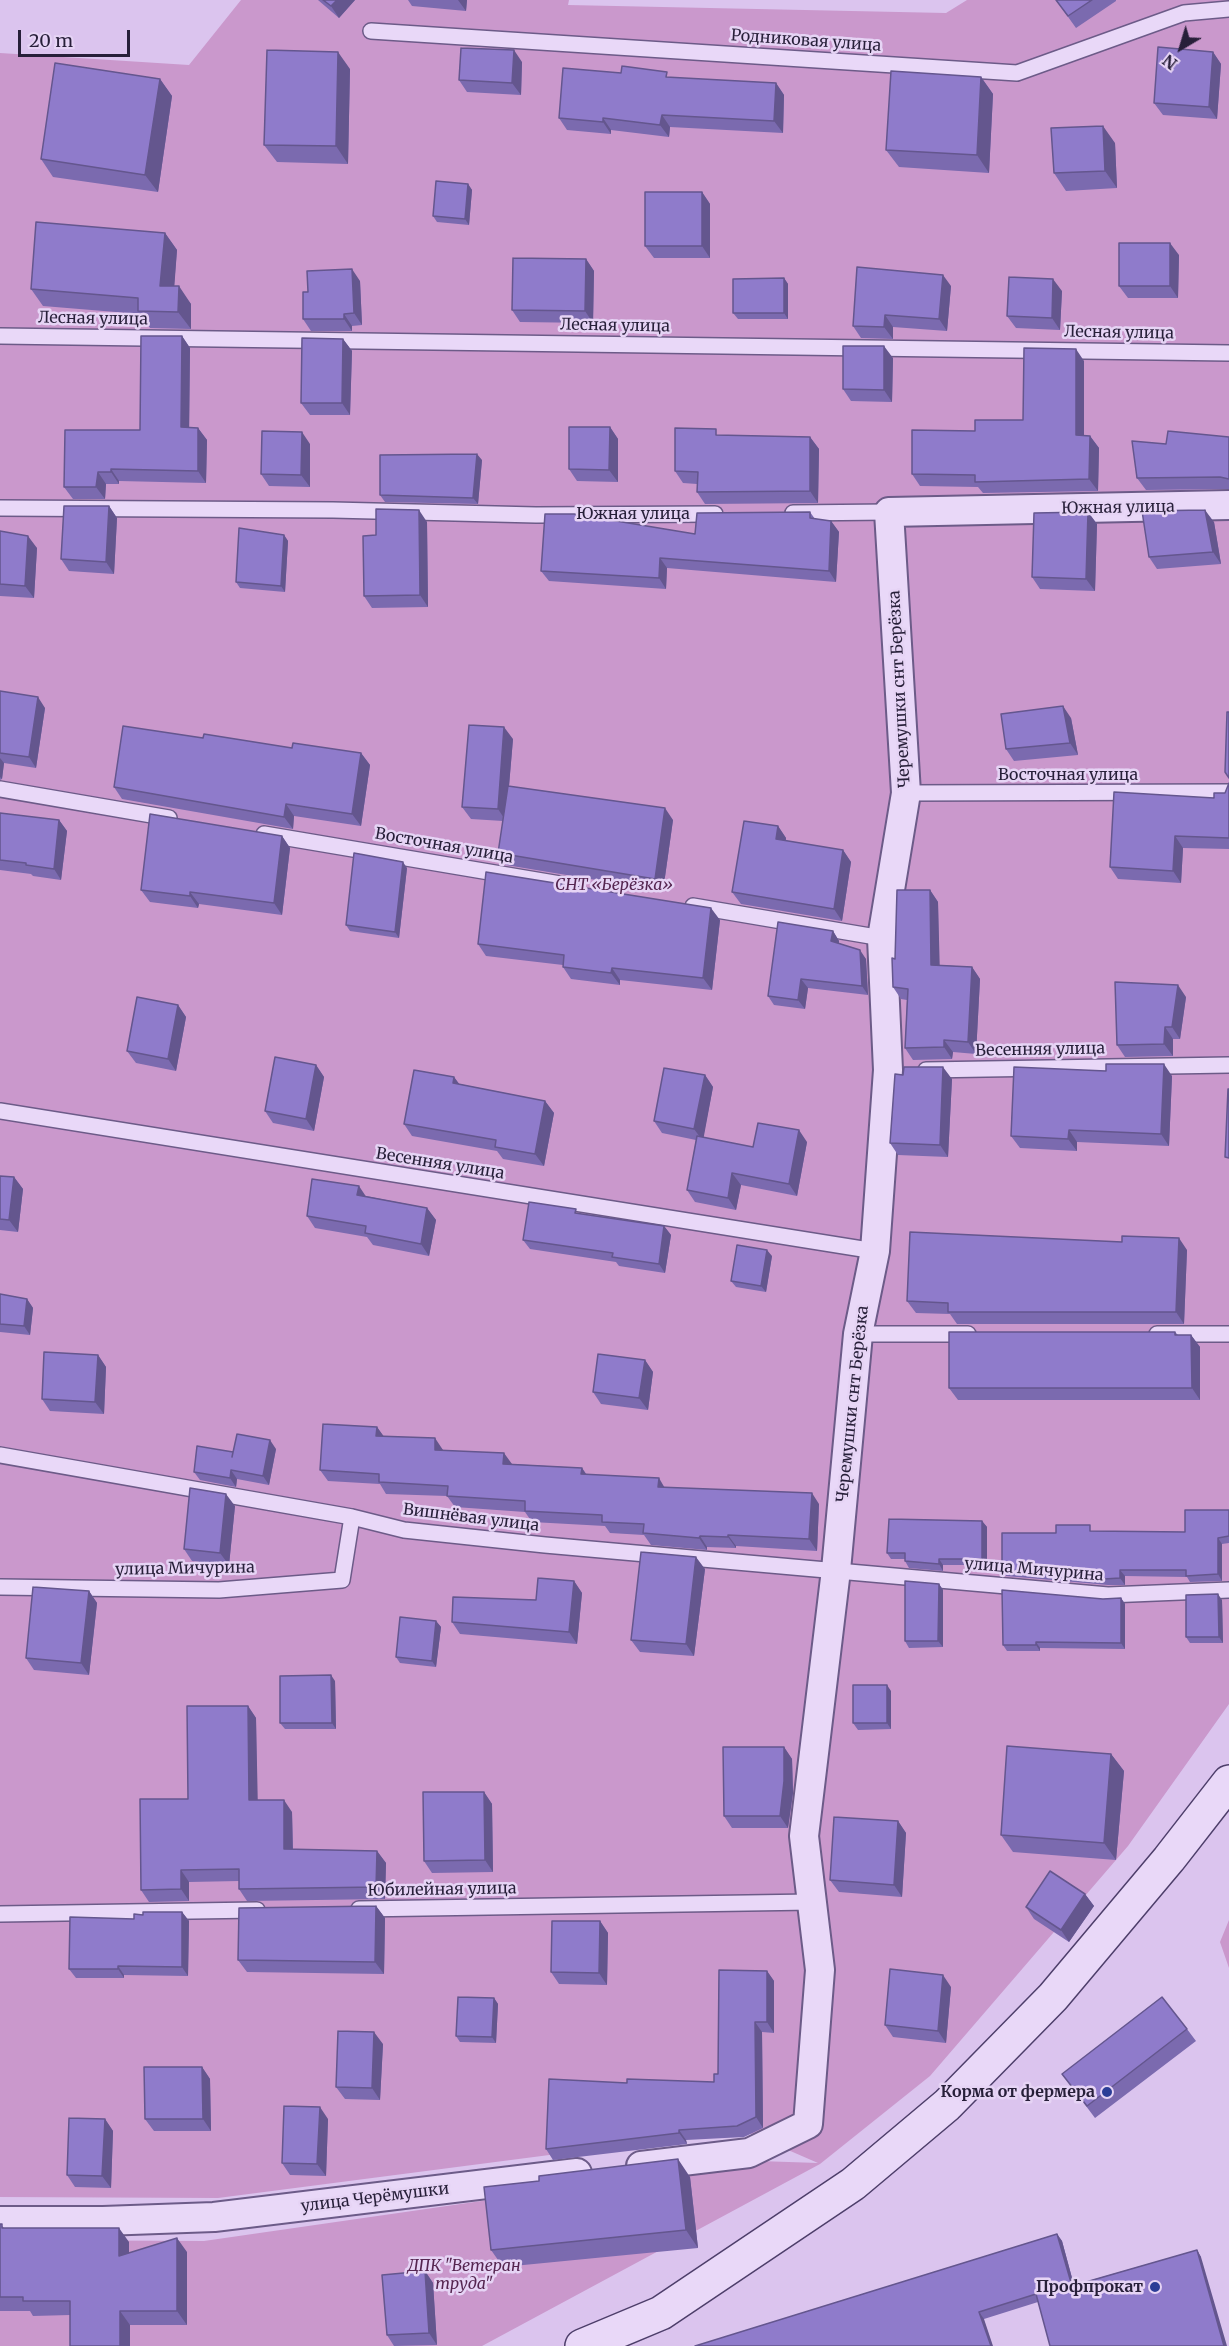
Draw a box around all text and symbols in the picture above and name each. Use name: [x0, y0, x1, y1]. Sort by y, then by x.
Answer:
scale bar: [21, 18, 134, 56]
north arrow: [1151, 18, 1211, 78]
street label: Родниковая улица: [730, 26, 882, 56]
text: 20 m: [29, 29, 73, 52]
text: N: [1159, 50, 1181, 74]
street label: Лесная улица: [38, 308, 148, 330]
street label: Лесная улица: [560, 315, 670, 337]
street label: Лесная улица: [1064, 322, 1174, 344]
street label: Южная улица: [1061, 497, 1175, 519]
street label: Южная улица: [576, 504, 690, 524]
street label: Черемушки снт Берёзка: [885, 590, 915, 788]
street label: Восточная улица: [998, 765, 1138, 785]
street label: Восточная улица: [373, 824, 515, 868]
park label: СНТ «Берёзка»: [555, 875, 673, 895]
street label: Весенняя улица: [975, 1039, 1105, 1061]
street label: Весенняя улица: [374, 1144, 506, 1184]
street label: Черемушки снт Берёзка: [833, 1305, 873, 1503]
street label: Вишнёвая улица: [402, 1500, 540, 1536]
street label: улица Мичурина: [964, 1554, 1104, 1586]
street label: улица Мичурина: [115, 1558, 255, 1580]
street label: Юбилейная улица: [367, 1879, 517, 1901]
place label: Корма от фермера: [941, 2082, 1095, 2102]
marker: Корма от фермера: [1100, 2085, 1114, 2099]
street label: улица Черёмушки: [300, 2179, 450, 2217]
park label: ДПК "Ветеран труда": [407, 2256, 521, 2294]
place label: Профпрокат: [1036, 2277, 1143, 2297]
marker: Профпрокат: [1148, 2280, 1162, 2294]

